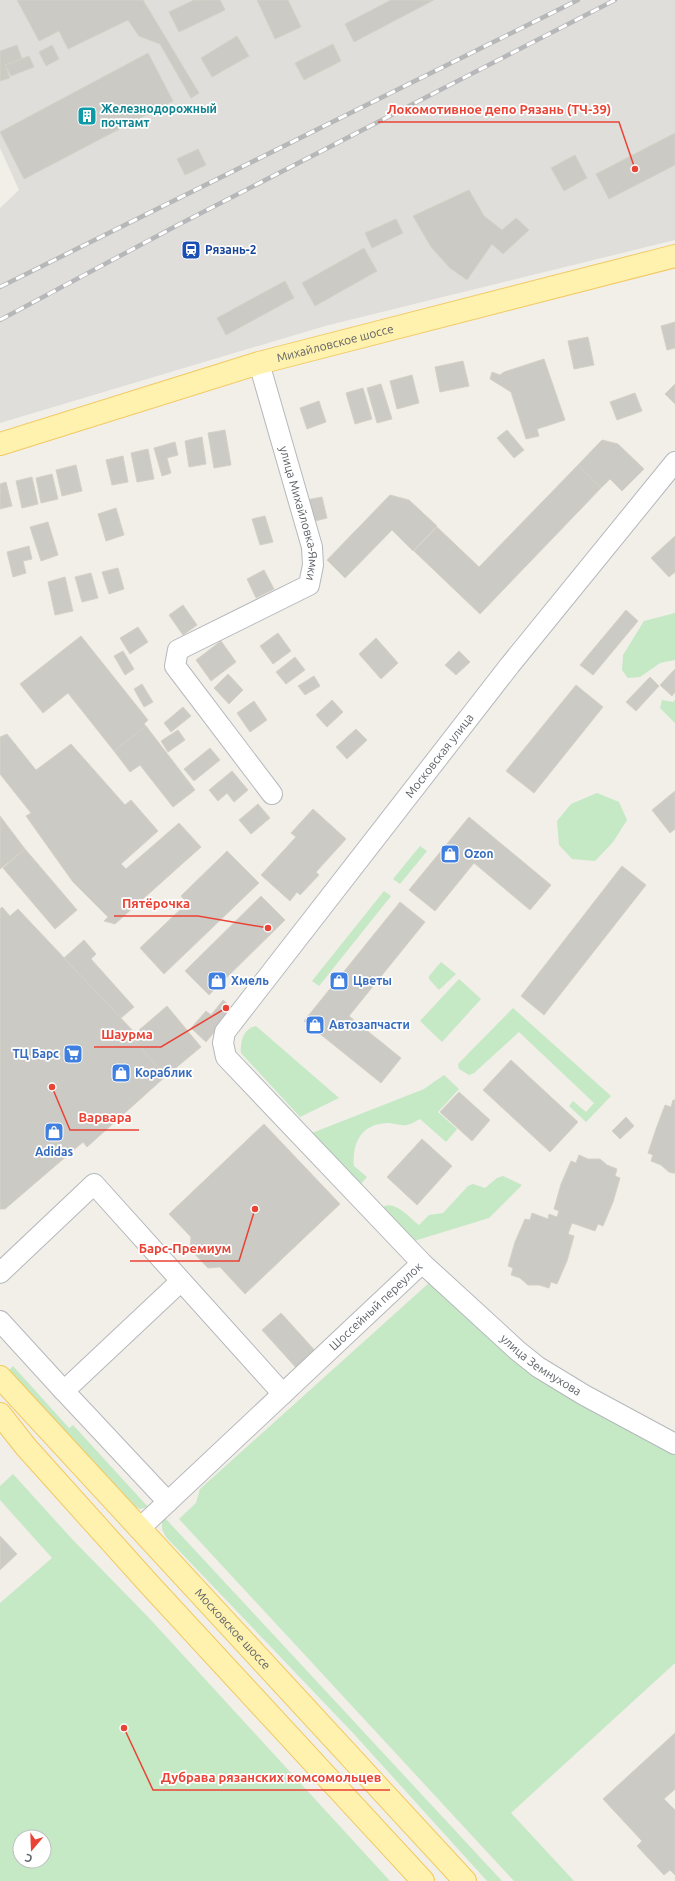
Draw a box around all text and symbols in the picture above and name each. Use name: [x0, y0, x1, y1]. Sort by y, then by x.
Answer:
callout: Локомотивное депо Рязань (ТЧ-39): [378, 97, 619, 122]
place label: Железнодорожный почтамт: [101, 102, 217, 129]
text: Локомотивное депо Рязань (ТЧ-39): [387, 102, 611, 117]
building icon: Железнодорожный почтамт: [76, 105, 98, 127]
station icon: Рязань-2: [180, 239, 202, 261]
place label: Рязань-2: [205, 243, 257, 256]
street label: Михайловское шоссе: [275, 322, 395, 364]
street label: улица Михайловка-Ямки: [277, 444, 320, 582]
street label: Московская улица: [402, 711, 476, 800]
shop icon: Ozon: [439, 843, 461, 865]
place label: Ozon: [464, 847, 493, 860]
callout: Пятёрочка: [114, 891, 198, 916]
text: Пятёрочка: [122, 896, 190, 910]
shop icon: Хмель: [206, 970, 228, 992]
shop icon: Цветы: [328, 970, 350, 992]
place label: Хмель: [231, 974, 269, 987]
place label: Цветы: [353, 974, 392, 987]
shop icon: Автозапчасти: [304, 1014, 326, 1036]
place label: Автозапчасти: [329, 1018, 410, 1031]
callout: Шаурма: [94, 1022, 161, 1047]
text: Шаурма: [101, 1027, 153, 1041]
supermarket icon: ТЦ Барс: [62, 1043, 84, 1065]
place label: ТЦ Барс: [12, 1047, 59, 1060]
shop icon: Кораблик: [110, 1062, 132, 1084]
place label: Кораблик: [135, 1066, 192, 1079]
callout: Варвара: [70, 1105, 139, 1130]
text: Варвара: [78, 1110, 132, 1124]
shop icon: Adidas: [43, 1121, 65, 1143]
place label: Adidas: [35, 1145, 73, 1158]
callout: Барс-Премиум: [130, 1236, 239, 1261]
text: Барс-Премиум: [139, 1241, 231, 1255]
street label: Шоссейный переулок: [326, 1259, 425, 1353]
street label: улица Земнухова: [498, 1331, 584, 1398]
street label: Московское шоссе: [193, 1586, 273, 1672]
callout: Дубрава рязанских комсомольцев: [153, 1765, 390, 1790]
text: Дубрава рязанских комсомольцев: [161, 1770, 382, 1784]
north arrow: [12, 1829, 52, 1869]
text: С: [23, 1852, 34, 1865]

